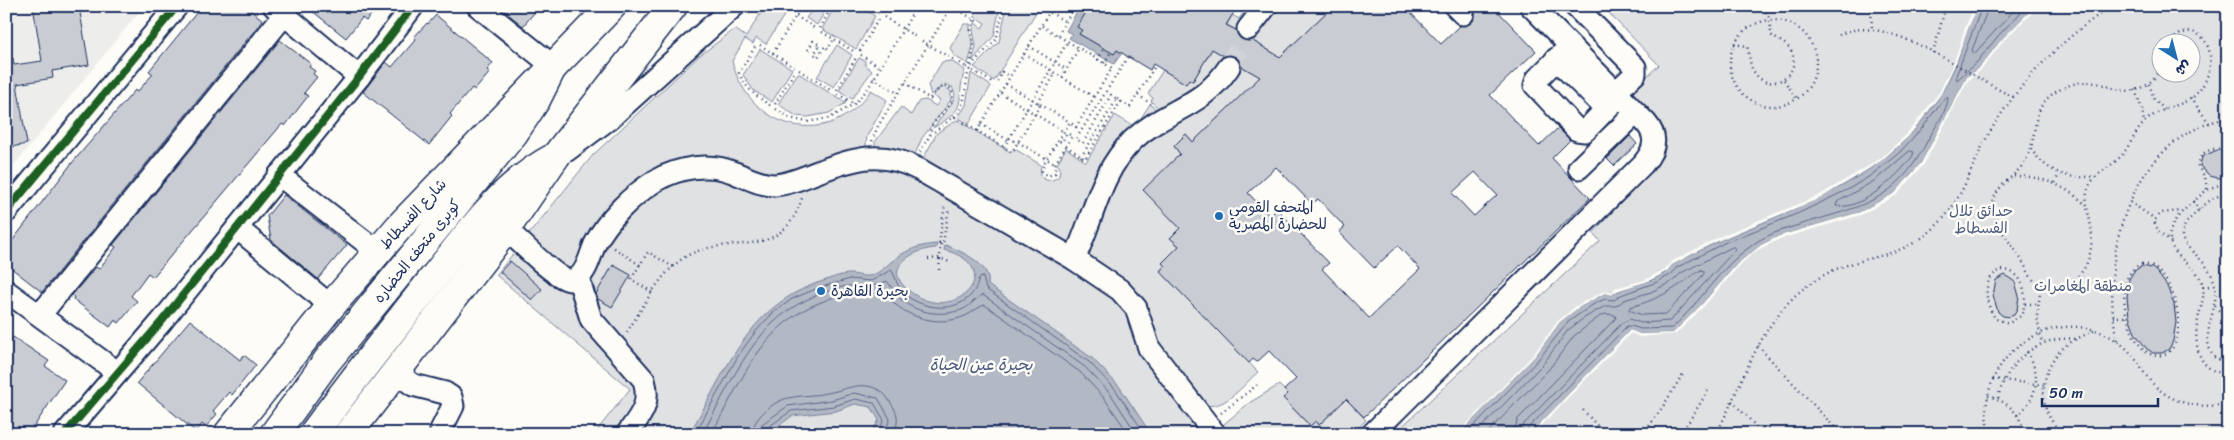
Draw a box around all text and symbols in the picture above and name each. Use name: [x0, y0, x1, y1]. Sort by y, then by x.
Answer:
north arrow: [2152, 32, 2202, 82]
text: ش: [2170, 53, 2197, 83]
street label: شارع الفسطاط: [373, 172, 453, 256]
street label: كوبرى متحف الحضاره: [367, 193, 467, 309]
place label: المتحف القومى للحضارة المصرية: [1229, 194, 1327, 237]
park label: حدائق تلال الفسطاط: [1949, 198, 2013, 241]
marker: المتحف القومى للحضارة المصرية: [1213, 210, 1225, 222]
park label: منطقة المغامرات: [2034, 273, 2132, 299]
place label: بحيرة القاهرة: [831, 278, 909, 304]
marker: بحيرة القاهرة: [815, 285, 827, 297]
water label: بحيرة عين الحياة: [929, 350, 1033, 379]
scale bar: [2042, 375, 2158, 407]
text: 50 m: [2049, 380, 2084, 406]

